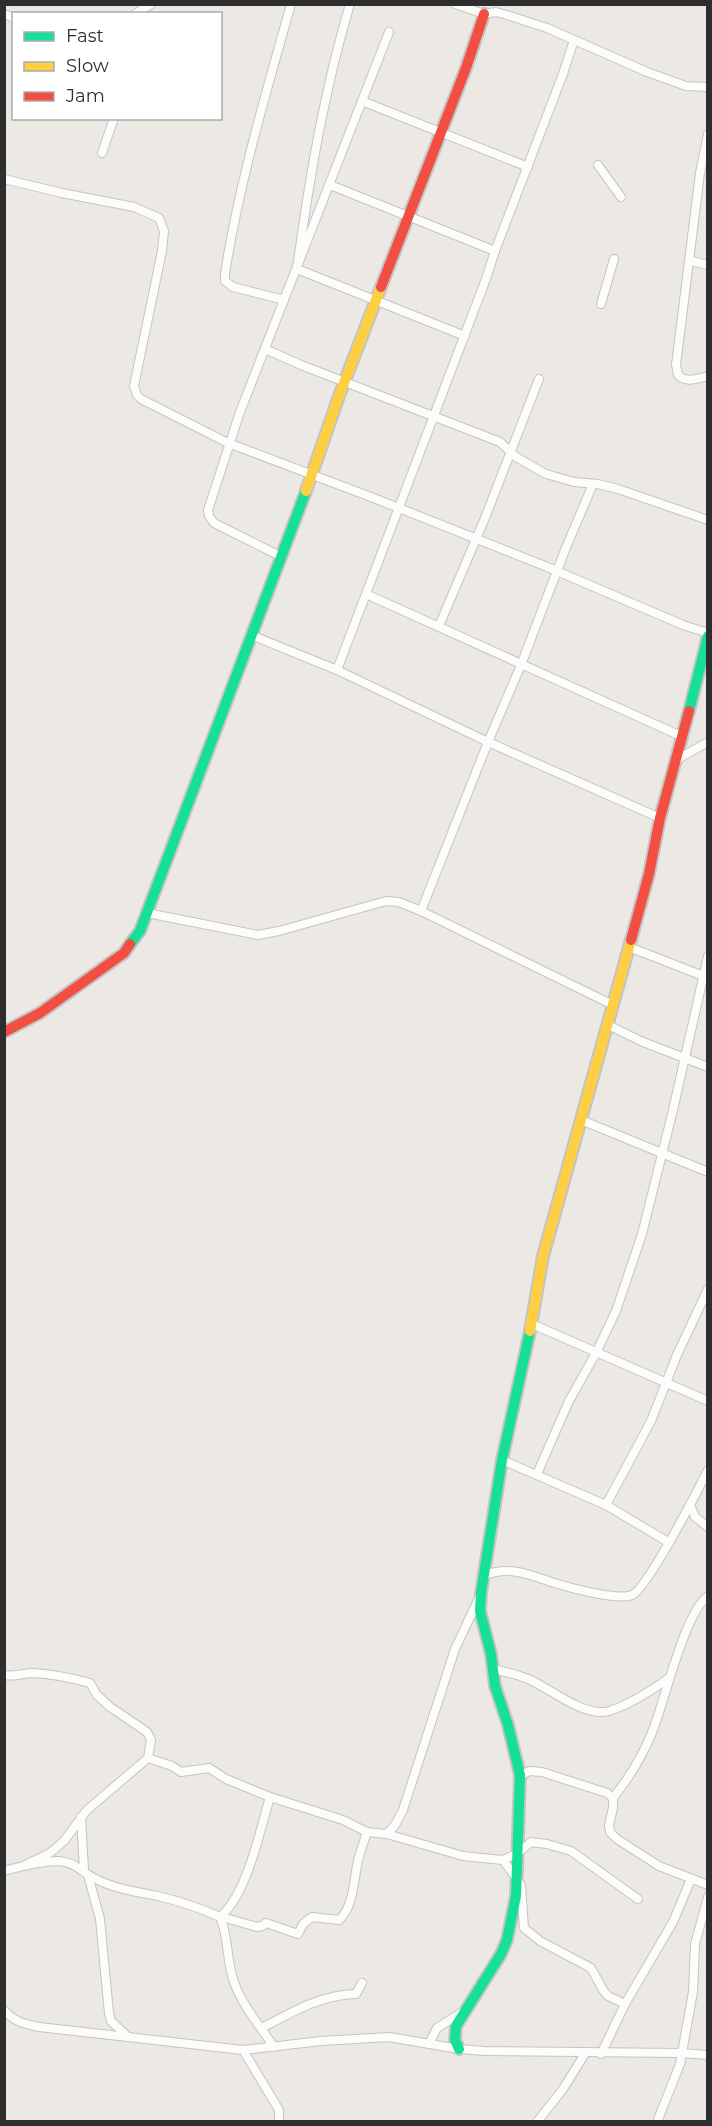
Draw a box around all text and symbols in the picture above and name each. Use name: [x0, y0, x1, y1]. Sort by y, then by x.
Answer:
legend: [12, 12, 222, 120]
text: Fast: [66, 25, 104, 47]
text: Slow: [66, 55, 109, 77]
text: Jam: [65, 85, 105, 107]

